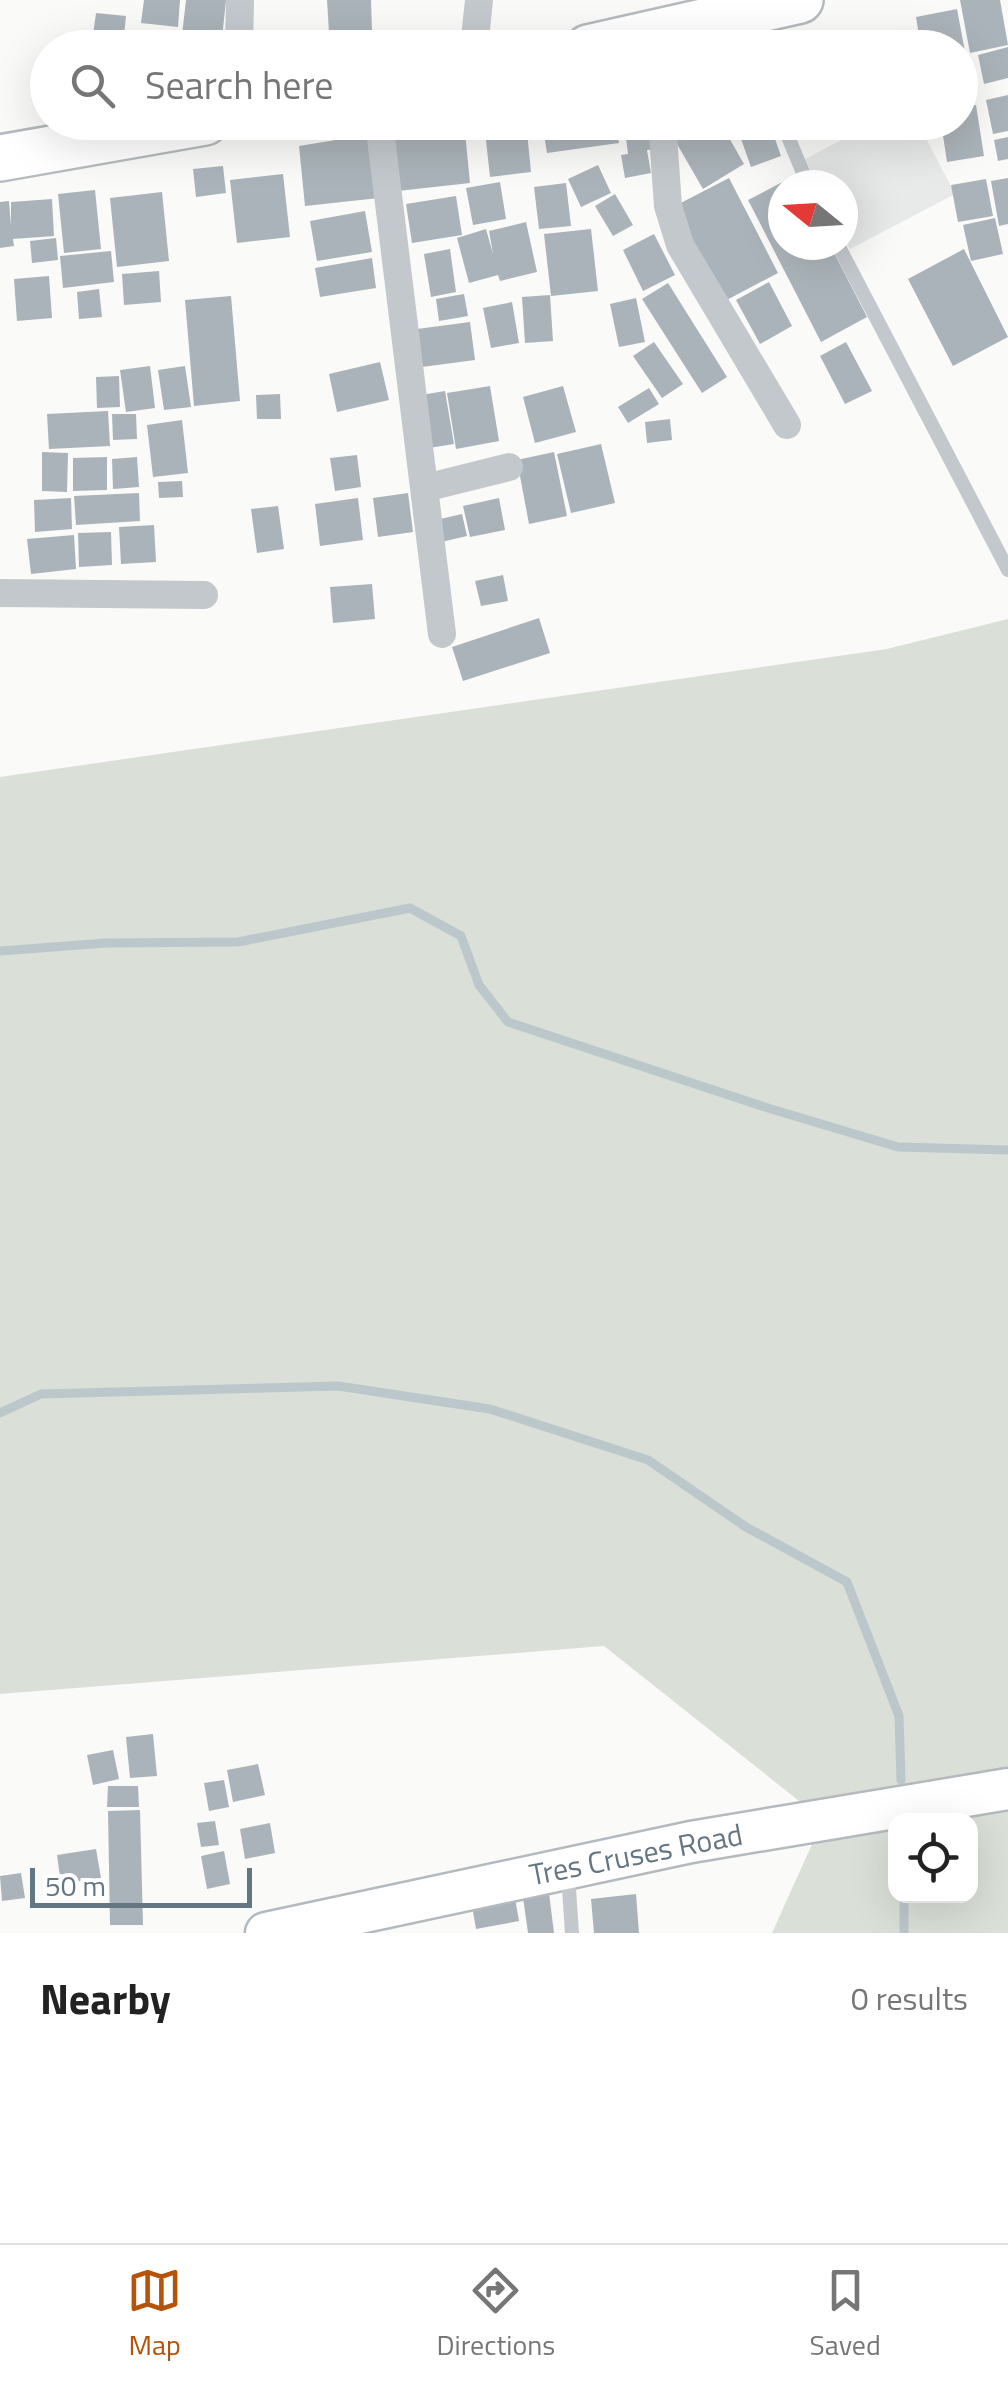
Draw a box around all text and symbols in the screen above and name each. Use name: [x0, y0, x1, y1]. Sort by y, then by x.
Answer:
search box: [30, 30, 978, 140]
text: Search here: [145, 56, 333, 114]
icon: search: [65, 58, 120, 113]
north arrow: [768, 170, 858, 260]
street label: Tres Cruses Road: [525, 1811, 746, 1897]
map controls: [888, 1813, 978, 1903]
button: locate: [888, 1813, 978, 1903]
scale bar: [30, 1863, 252, 1908]
text: 50 m: [45, 1864, 106, 1907]
text: Nearby: [40, 1966, 171, 2030]
text: 0 results: [851, 1974, 968, 2022]
tab: Map: [127, 2263, 182, 2366]
tab: Directions: [436, 2263, 555, 2366]
tab: Saved: [810, 2263, 881, 2366]

